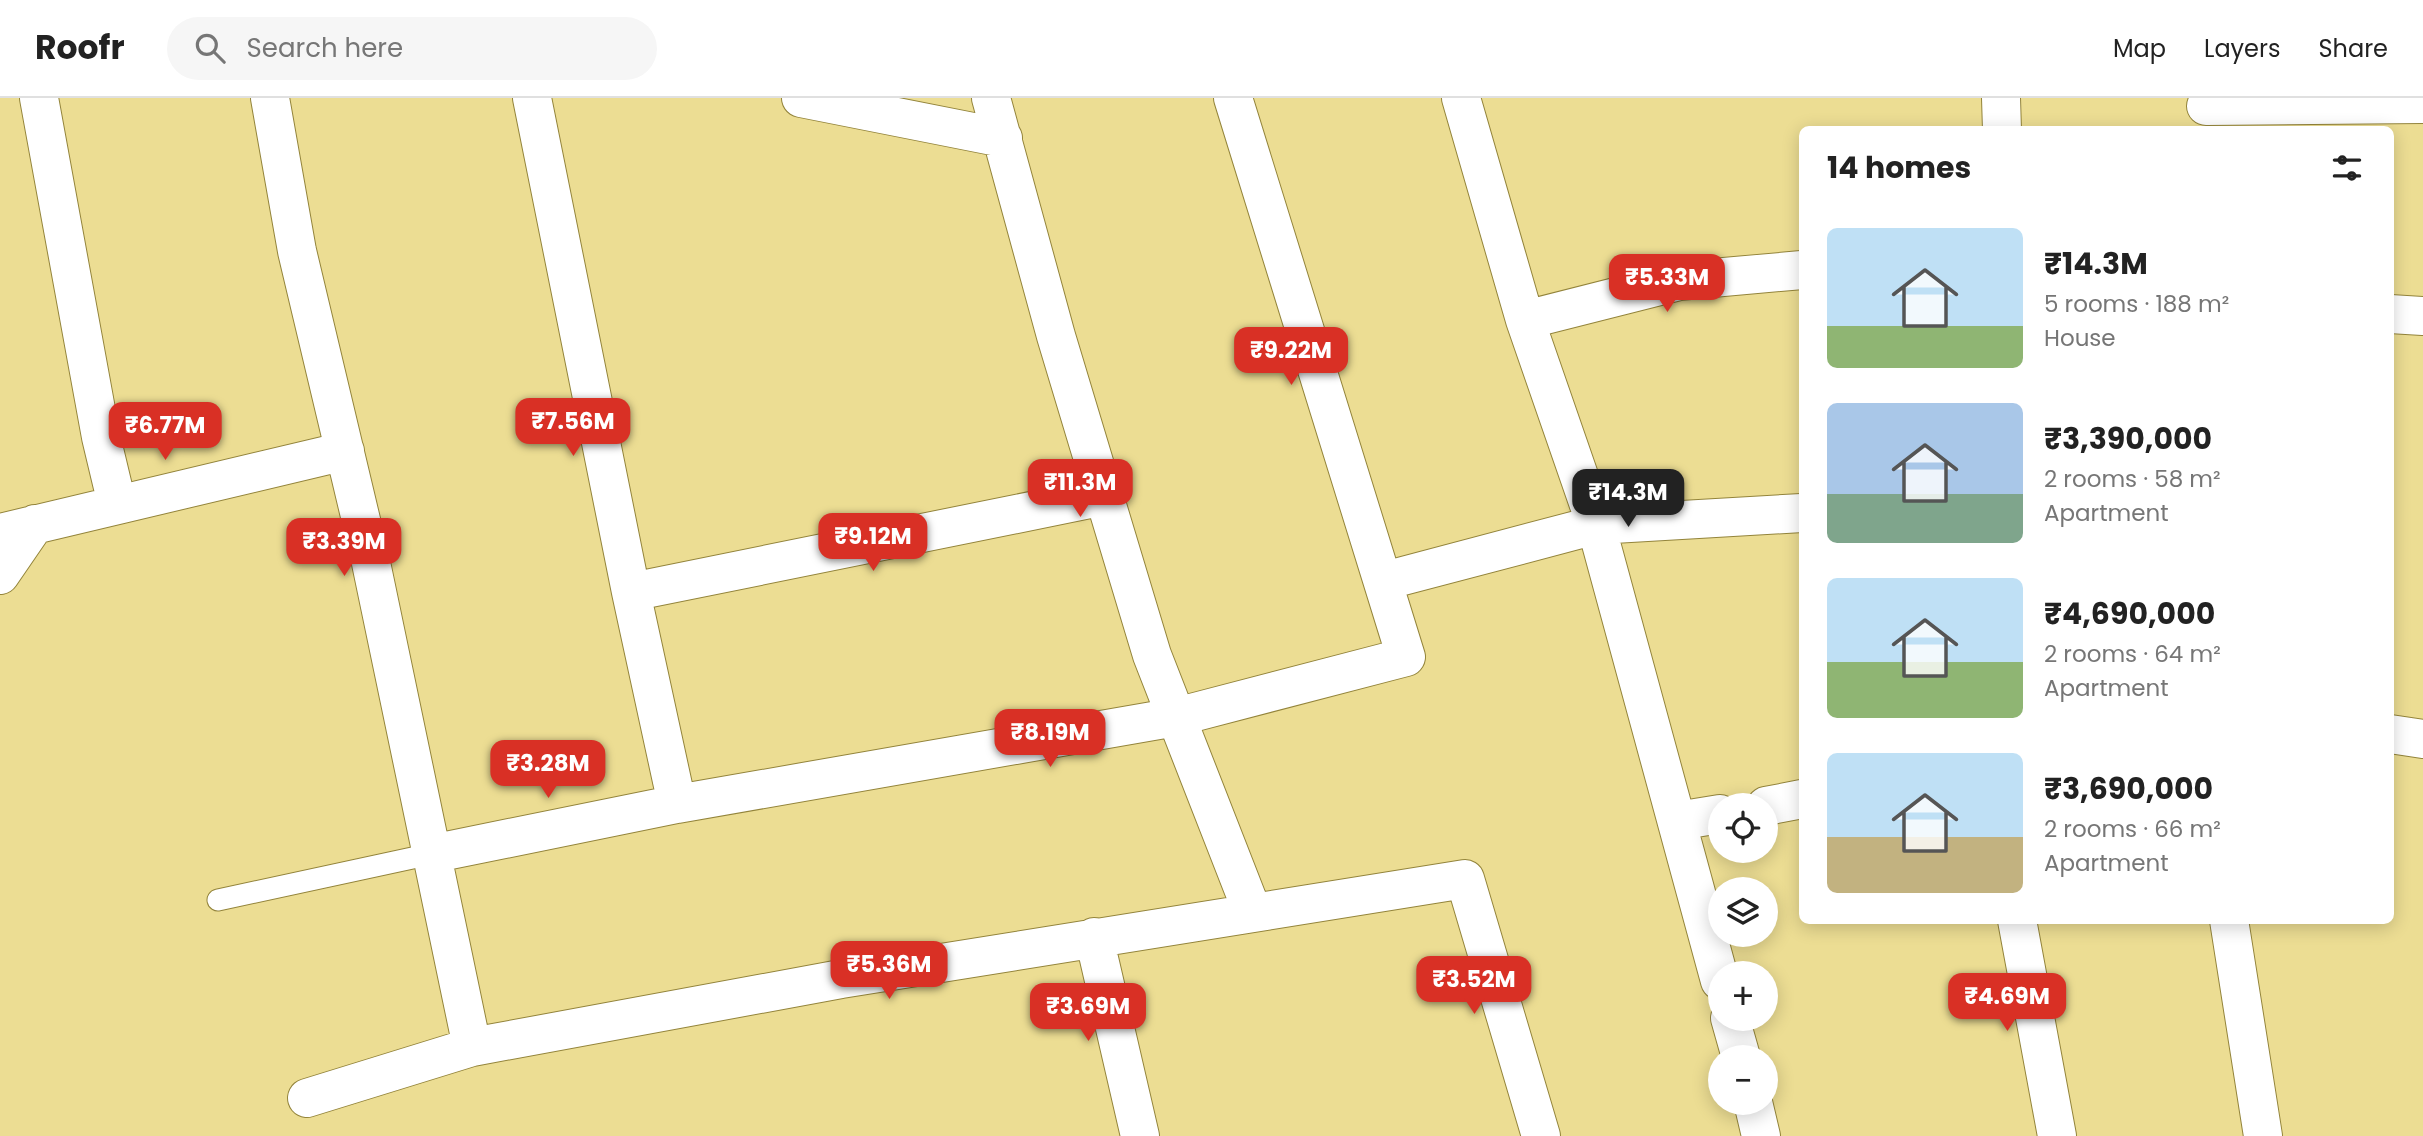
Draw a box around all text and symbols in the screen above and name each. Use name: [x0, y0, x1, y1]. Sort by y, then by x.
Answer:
search box: [167, 17, 657, 80]
text: Roofr: [35, 24, 125, 71]
icon: search: [191, 29, 229, 67]
text: Search here: [247, 30, 403, 66]
text: Map: [2113, 32, 2166, 65]
text: Layers: [2204, 32, 2280, 65]
text: Share: [2318, 32, 2388, 65]
text: 14 homes: [1827, 146, 1971, 189]
icon: filters: [2328, 149, 2366, 187]
text: ₹14.3M: [2044, 242, 2148, 285]
pin: ₹5.33M: [1610, 254, 1724, 314]
icon: home: [1883, 256, 1967, 340]
text: ₹5.33M: [1625, 261, 1709, 293]
text: 5 rooms · 188 m²: [2044, 288, 2229, 320]
text: House: [2044, 322, 2116, 354]
pin: ₹9.22M: [1234, 328, 1348, 387]
text: ₹9.22M: [1250, 334, 1332, 366]
pin: ₹7.56M: [516, 398, 630, 458]
pin: ₹6.77M: [108, 402, 222, 462]
text: ₹7.56M: [531, 405, 615, 437]
text: ₹6.77M: [125, 409, 205, 441]
text: ₹3,390,000: [2044, 417, 2212, 460]
icon: home: [1883, 431, 1967, 515]
pin: ₹11.3M: [1023, 460, 1137, 519]
text: 2 rooms · 58 m²: [2044, 463, 2221, 495]
text: ₹11.3M: [1044, 466, 1116, 498]
pin: ₹14.3M: [1571, 470, 1685, 529]
text: ₹14.3M: [1588, 476, 1668, 508]
text: Apartment: [2044, 497, 2169, 529]
pin: ₹9.12M: [816, 514, 930, 573]
pin: ₹3.39M: [287, 518, 401, 578]
text: ₹9.12M: [834, 520, 912, 552]
text: ₹3.39M: [302, 525, 386, 557]
text: ₹4,690,000: [2044, 592, 2215, 635]
icon: home: [1883, 606, 1967, 690]
text: 2 rooms · 64 m²: [2044, 638, 2221, 670]
text: Apartment: [2044, 672, 2169, 704]
pin: ₹8.19M: [993, 710, 1107, 769]
text: ₹8.19M: [1010, 716, 1090, 748]
pin: ₹3.28M: [491, 740, 605, 800]
text: ₹3.28M: [506, 747, 590, 779]
text: ₹3,690,000: [2044, 767, 2213, 810]
icon: home: [1883, 781, 1967, 865]
map controls: [1708, 793, 1778, 1115]
button: locate: [1708, 793, 1778, 863]
text: 2 rooms · 66 m²: [2044, 813, 2221, 845]
text: Apartment: [2044, 847, 2169, 879]
button: layers: [1708, 877, 1778, 947]
pin: ₹5.36M: [832, 942, 946, 1001]
text: ₹5.36M: [847, 948, 931, 980]
pin: ₹3.52M: [1417, 956, 1531, 1016]
button: +: [1708, 961, 1778, 1031]
text: ₹3.52M: [1432, 963, 1516, 995]
pin: ₹4.69M: [1950, 974, 2064, 1033]
text: ₹4.69M: [1964, 980, 2050, 1012]
pin: ₹3.69M: [1031, 984, 1145, 1043]
text: ₹3.69M: [1046, 990, 1130, 1022]
button: −: [1708, 1045, 1778, 1115]

